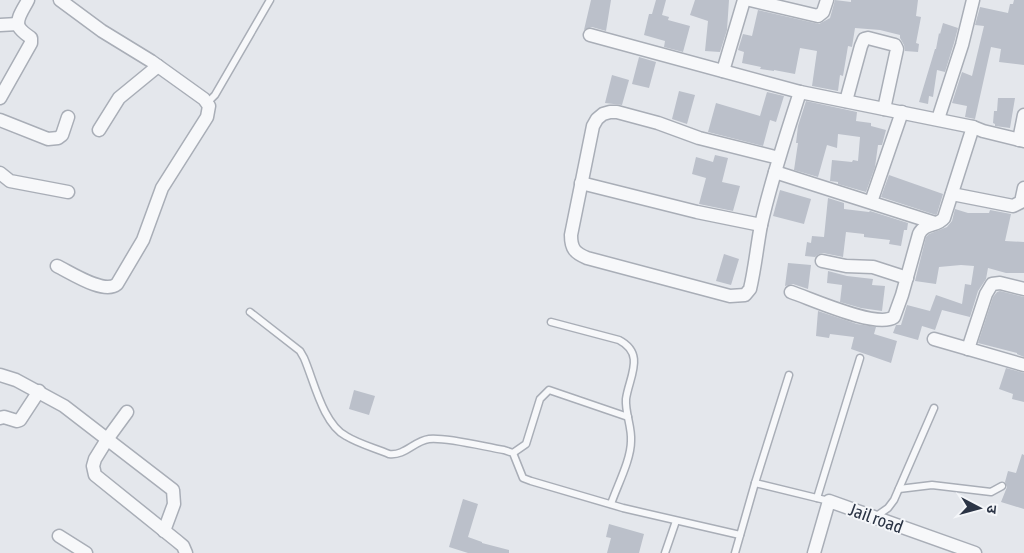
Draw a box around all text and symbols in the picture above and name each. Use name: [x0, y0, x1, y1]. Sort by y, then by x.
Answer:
north arrow: [954, 483, 1004, 533]
street label: Jail road: [846, 499, 906, 537]
text: उ: [983, 504, 1000, 515]

